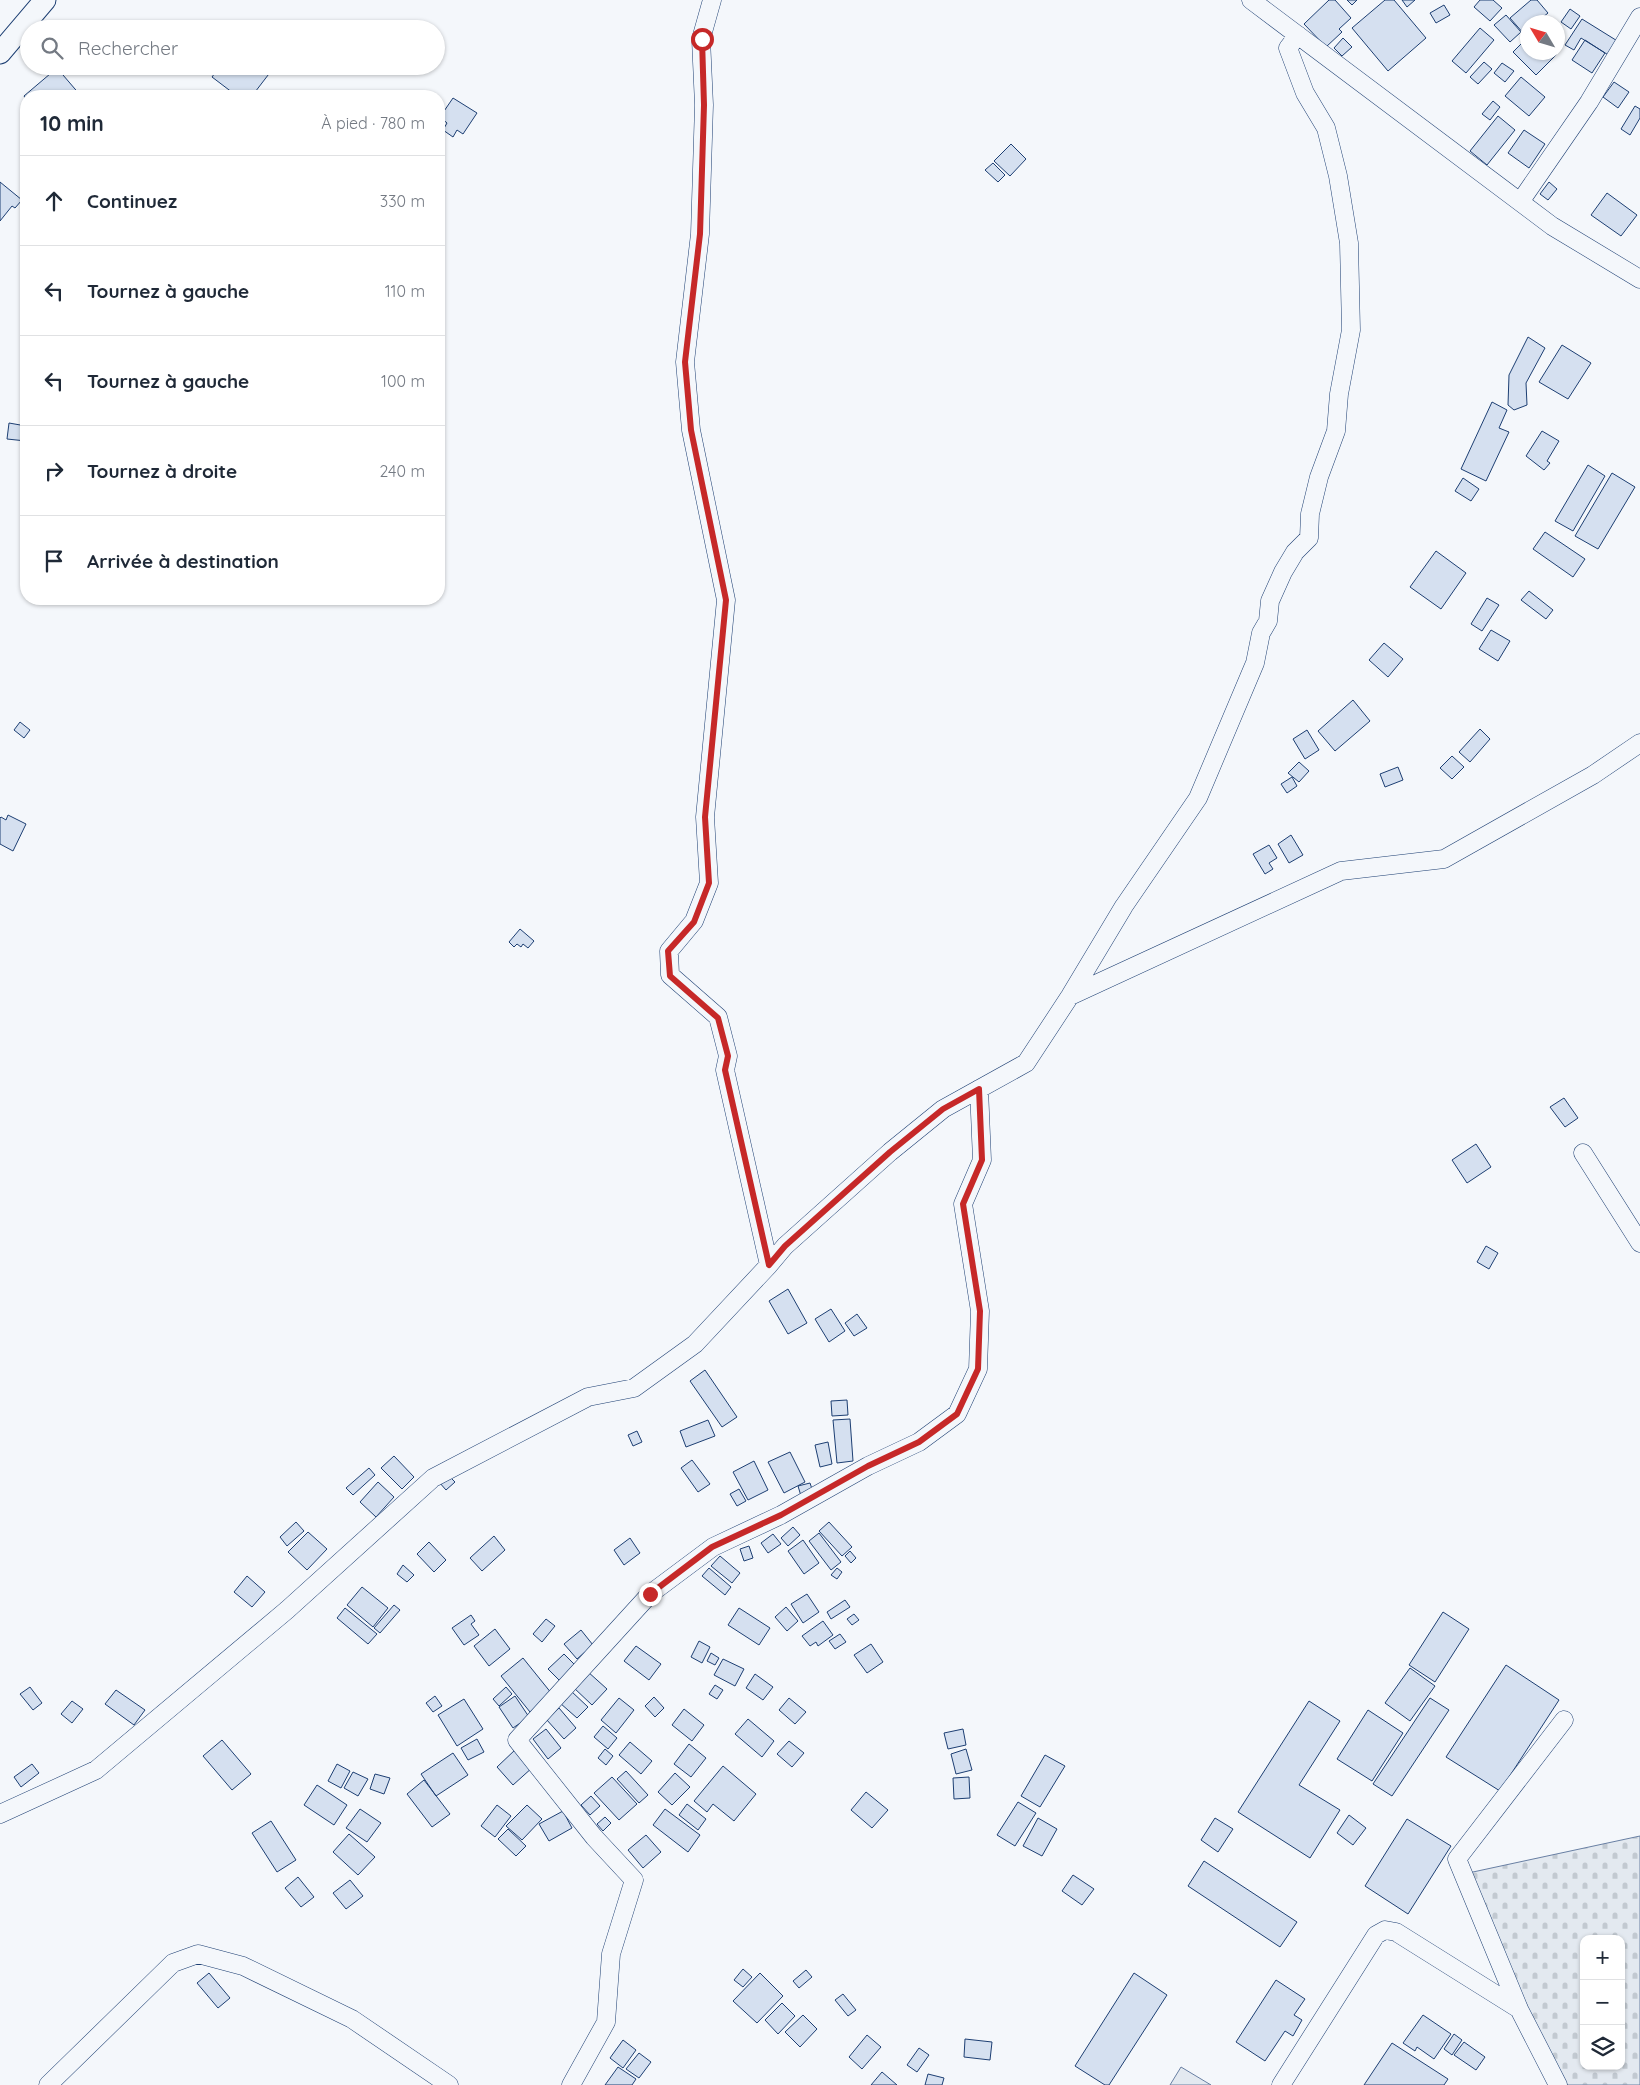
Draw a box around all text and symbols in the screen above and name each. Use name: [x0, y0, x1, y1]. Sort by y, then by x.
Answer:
north arrow: [1520, 15, 1565, 60]
search box: [20, 20, 445, 75]
route start: [691, 28, 714, 51]
icon: search: [38, 34, 66, 62]
text: Rechercher: [78, 36, 178, 60]
text: 10 min: [40, 110, 104, 136]
text: À pied · 780 m: [321, 113, 425, 133]
icon: ahead: [40, 187, 68, 215]
text: Continuez: [87, 189, 177, 213]
text: 330 m: [380, 191, 425, 211]
icon: left: [40, 277, 68, 305]
text: Tournez à gauche: [87, 279, 249, 303]
text: 110 m: [385, 281, 425, 301]
icon: left: [40, 367, 68, 395]
text: Tournez à gauche: [87, 369, 249, 393]
text: 100 m: [381, 371, 425, 391]
icon: right: [40, 457, 68, 485]
text: Tournez à droite: [87, 459, 237, 483]
text: 240 m: [379, 461, 425, 481]
icon: arrive: [40, 547, 68, 575]
text: Arrivée à destination: [87, 549, 279, 573]
route end: [639, 1583, 662, 1606]
map controls: [1580, 1935, 1625, 2070]
button: +: [1580, 1935, 1625, 1980]
button: −: [1580, 1980, 1625, 2025]
button: layers: [1580, 2025, 1625, 2070]

